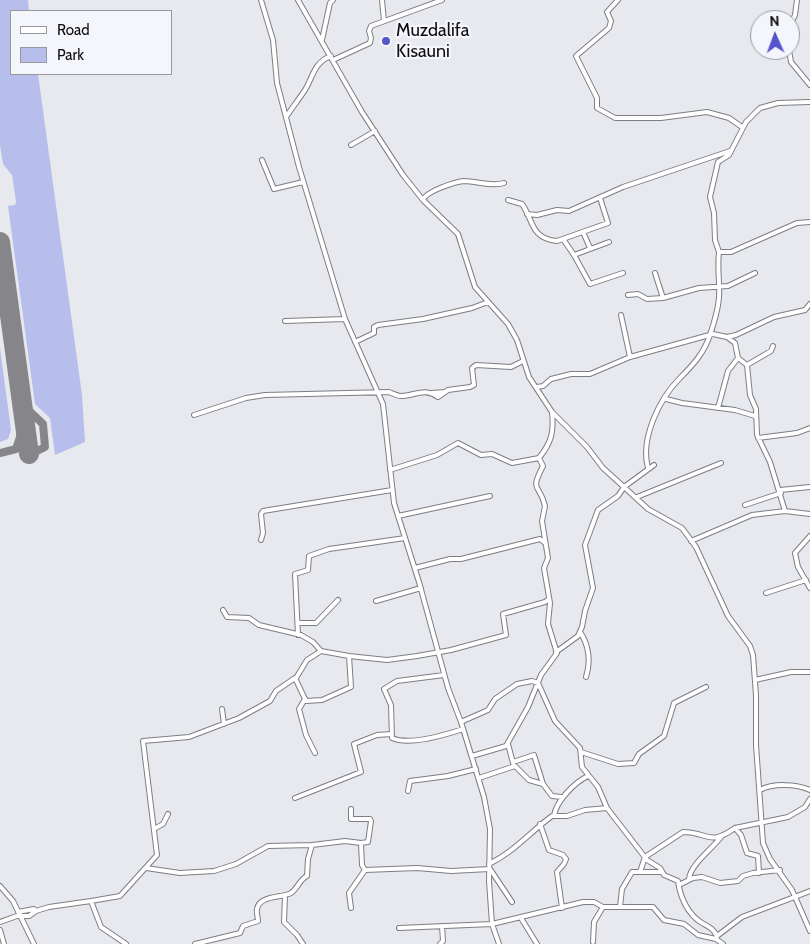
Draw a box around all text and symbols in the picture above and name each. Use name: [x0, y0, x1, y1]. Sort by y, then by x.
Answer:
legend: [10, 10, 172, 75]
north arrow: [750, 10, 800, 60]
text: N: [769, 12, 780, 30]
place label: Muzdalifa Kisauni: [396, 20, 469, 62]
text: Road: [57, 21, 90, 39]
marker: Muzdalifa Kisauni: [380, 35, 392, 47]
text: Park: [57, 46, 84, 64]

